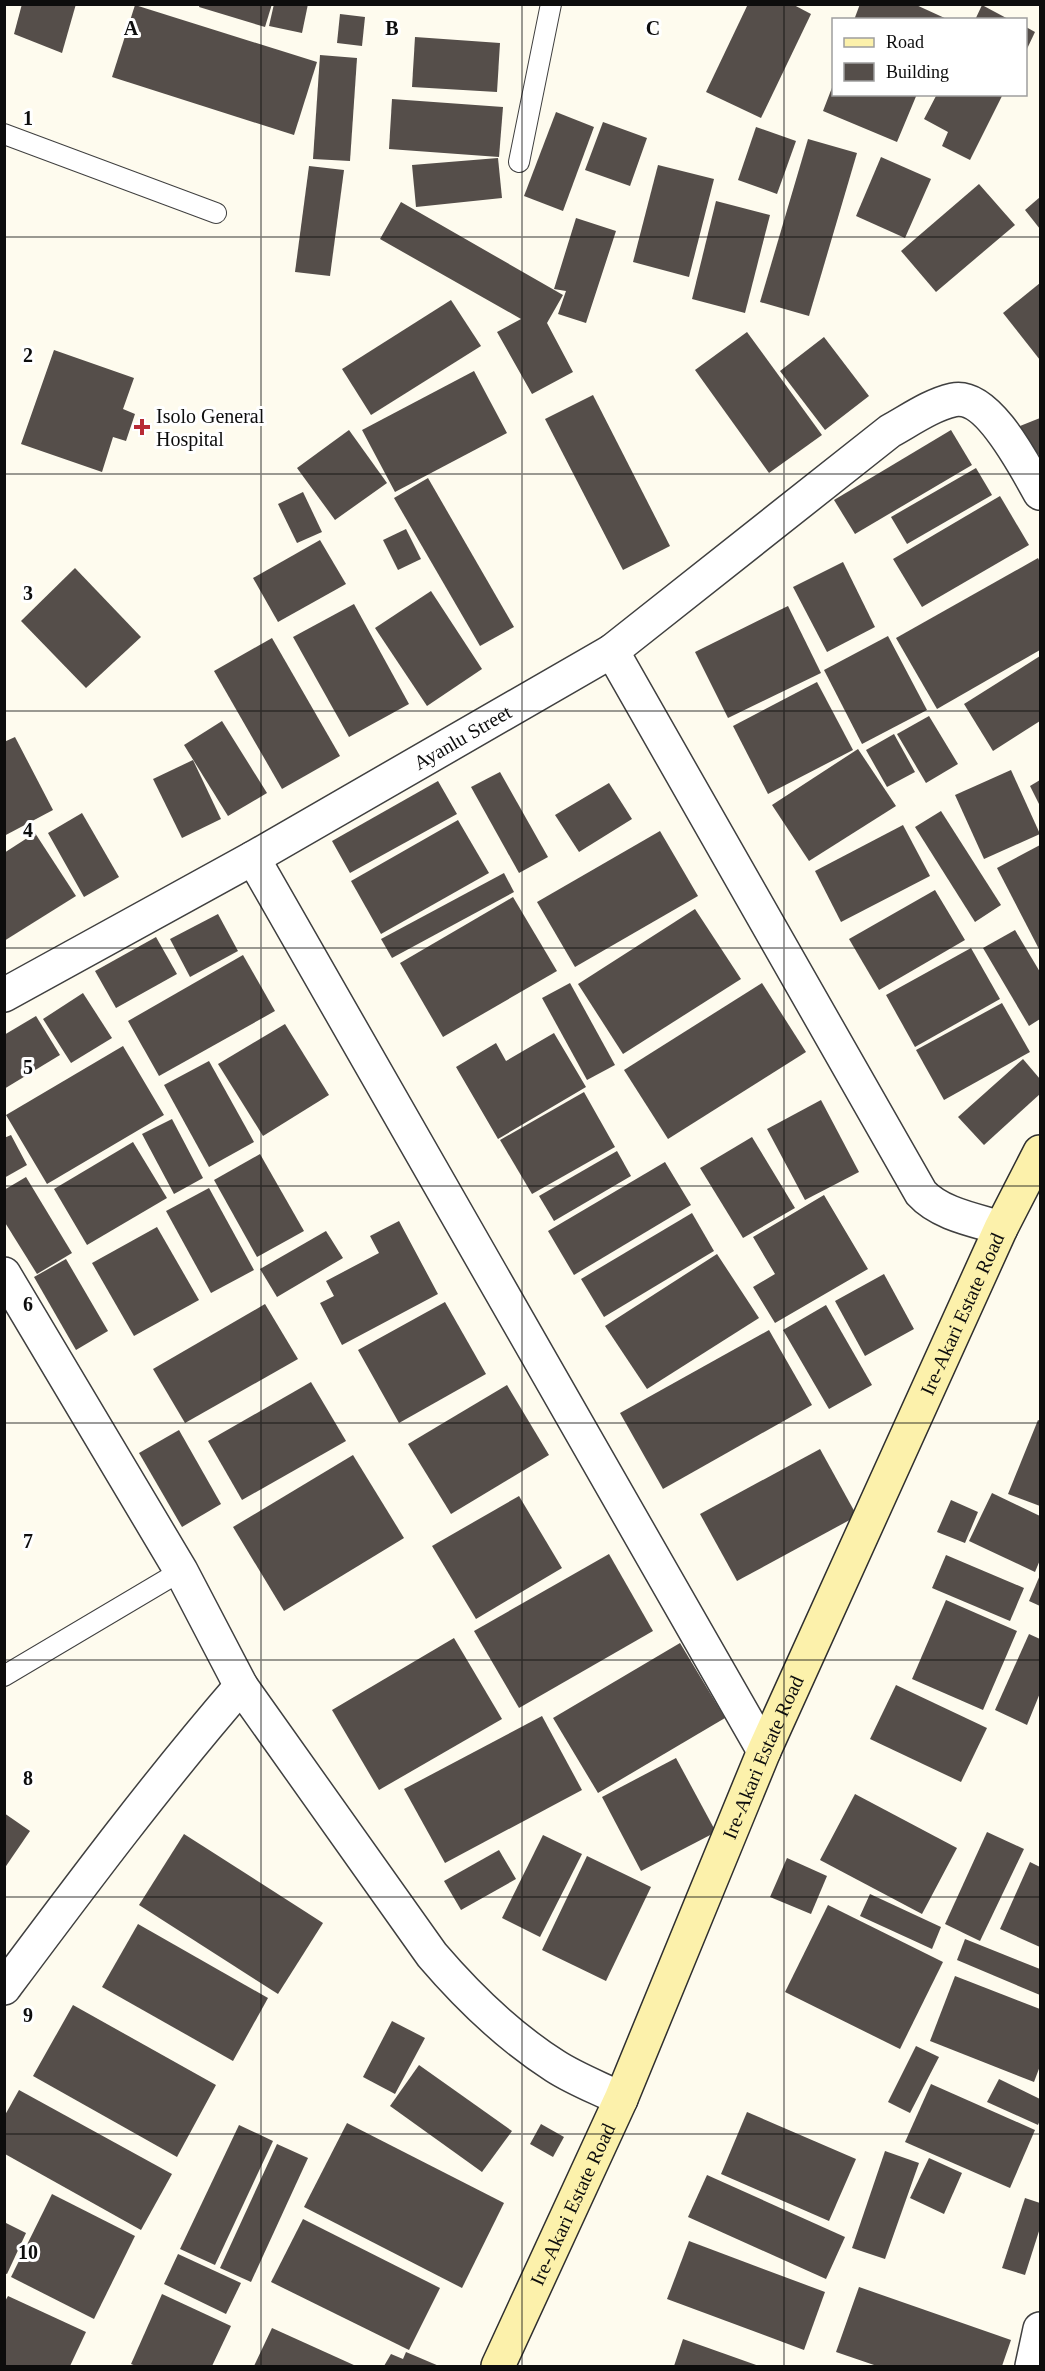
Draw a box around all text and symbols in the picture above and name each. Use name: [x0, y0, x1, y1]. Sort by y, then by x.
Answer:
text: A: [124, 17, 139, 39]
text: B: [385, 17, 399, 39]
text: C: [646, 17, 660, 39]
legend: [832, 18, 1027, 96]
text: Road: [886, 32, 924, 52]
text: Building: [886, 62, 949, 82]
text: 1: [23, 107, 33, 129]
text: 2: [23, 344, 33, 366]
place label: Isolo General Hospital: [156, 405, 265, 451]
marker: Isolo General Hospital: [133, 418, 151, 436]
text: 3: [23, 582, 33, 604]
street label: Ayanlu Street: [410, 700, 515, 774]
text: 4: [23, 819, 33, 841]
text: 5: [23, 1056, 33, 1078]
street label: Ire-Akari Estate Road: [916, 1229, 1008, 1399]
text: 6: [23, 1293, 33, 1315]
text: 7: [23, 1530, 33, 1552]
street label: Ire-Akari Estate Road: [718, 1672, 808, 1842]
text: 8: [23, 1767, 33, 1789]
text: 9: [23, 2004, 33, 2026]
street label: Ire-Akari Estate Road: [526, 2120, 619, 2289]
text: 10: [18, 2241, 38, 2263]

